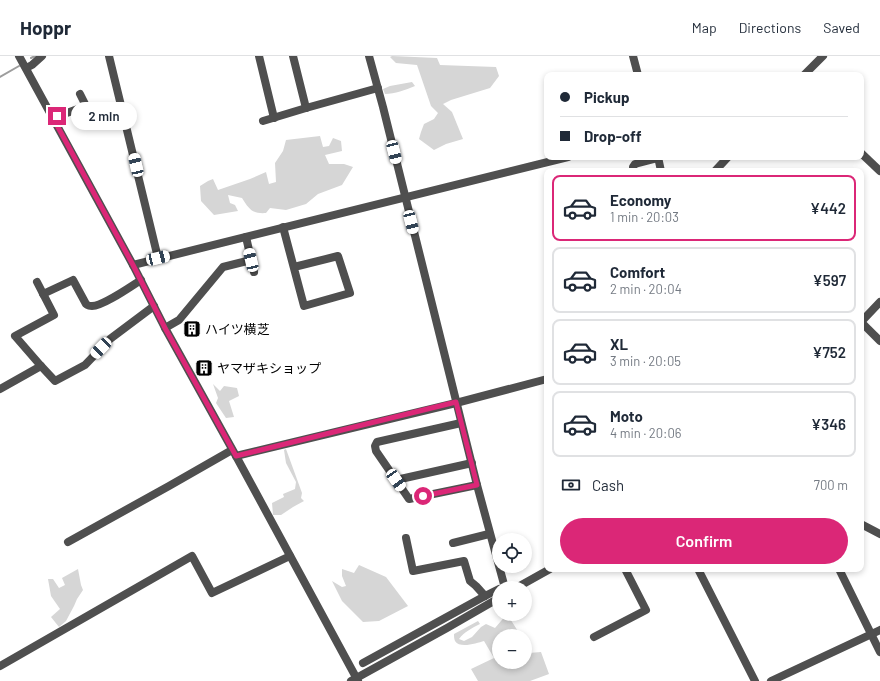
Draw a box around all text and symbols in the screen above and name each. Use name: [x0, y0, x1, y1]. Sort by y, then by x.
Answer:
text: Hoppr: [20, 16, 71, 39]
text: Map: [692, 19, 717, 36]
text: Directions: [739, 19, 801, 36]
text: Saved: [823, 19, 860, 36]
text: Pickup: [584, 88, 630, 106]
callout: 2 min: [71, 102, 137, 130]
route end: [48, 107, 66, 125]
text: 2 min: [89, 108, 119, 124]
text: Drop-off: [584, 127, 642, 145]
car: [385, 139, 403, 165]
car: [127, 152, 145, 178]
icon: car: [562, 190, 598, 226]
text: Economy: [610, 191, 671, 209]
text: ¥442: [810, 199, 846, 217]
car: [402, 209, 420, 235]
text: 1 min · 20:03: [610, 209, 679, 225]
car: [242, 247, 260, 273]
car: [145, 249, 171, 267]
icon: car: [562, 262, 598, 298]
text: Comfort: [610, 263, 665, 281]
text: ¥597: [813, 271, 846, 289]
text: 2 min · 20:04: [610, 281, 682, 297]
building icon: ハイツ横芝: [182, 319, 202, 339]
place label: ハイツ横芝: [205, 321, 270, 337]
icon: car: [562, 334, 598, 370]
car: [88, 335, 114, 361]
text: XL: [610, 335, 628, 353]
text: ¥752: [812, 343, 846, 361]
text: 3 min · 20:05: [610, 353, 681, 369]
building icon: ヤマザキショップ: [194, 358, 214, 378]
place label: ヤマザキショップ: [217, 360, 321, 376]
icon: car: [562, 406, 598, 442]
text: Moto: [610, 407, 643, 425]
text: ¥346: [811, 415, 846, 433]
text: 4 min · 20:06: [610, 425, 682, 441]
car: [384, 467, 408, 493]
icon: cash: [560, 474, 582, 496]
text: Cash: [592, 476, 624, 494]
text: 700 m: [814, 477, 848, 493]
route start: [414, 487, 432, 505]
button: Confirm: [560, 518, 848, 564]
map controls: [492, 533, 532, 669]
button: locate: [492, 533, 532, 573]
button: +: [492, 581, 532, 621]
button: −: [492, 629, 532, 669]

